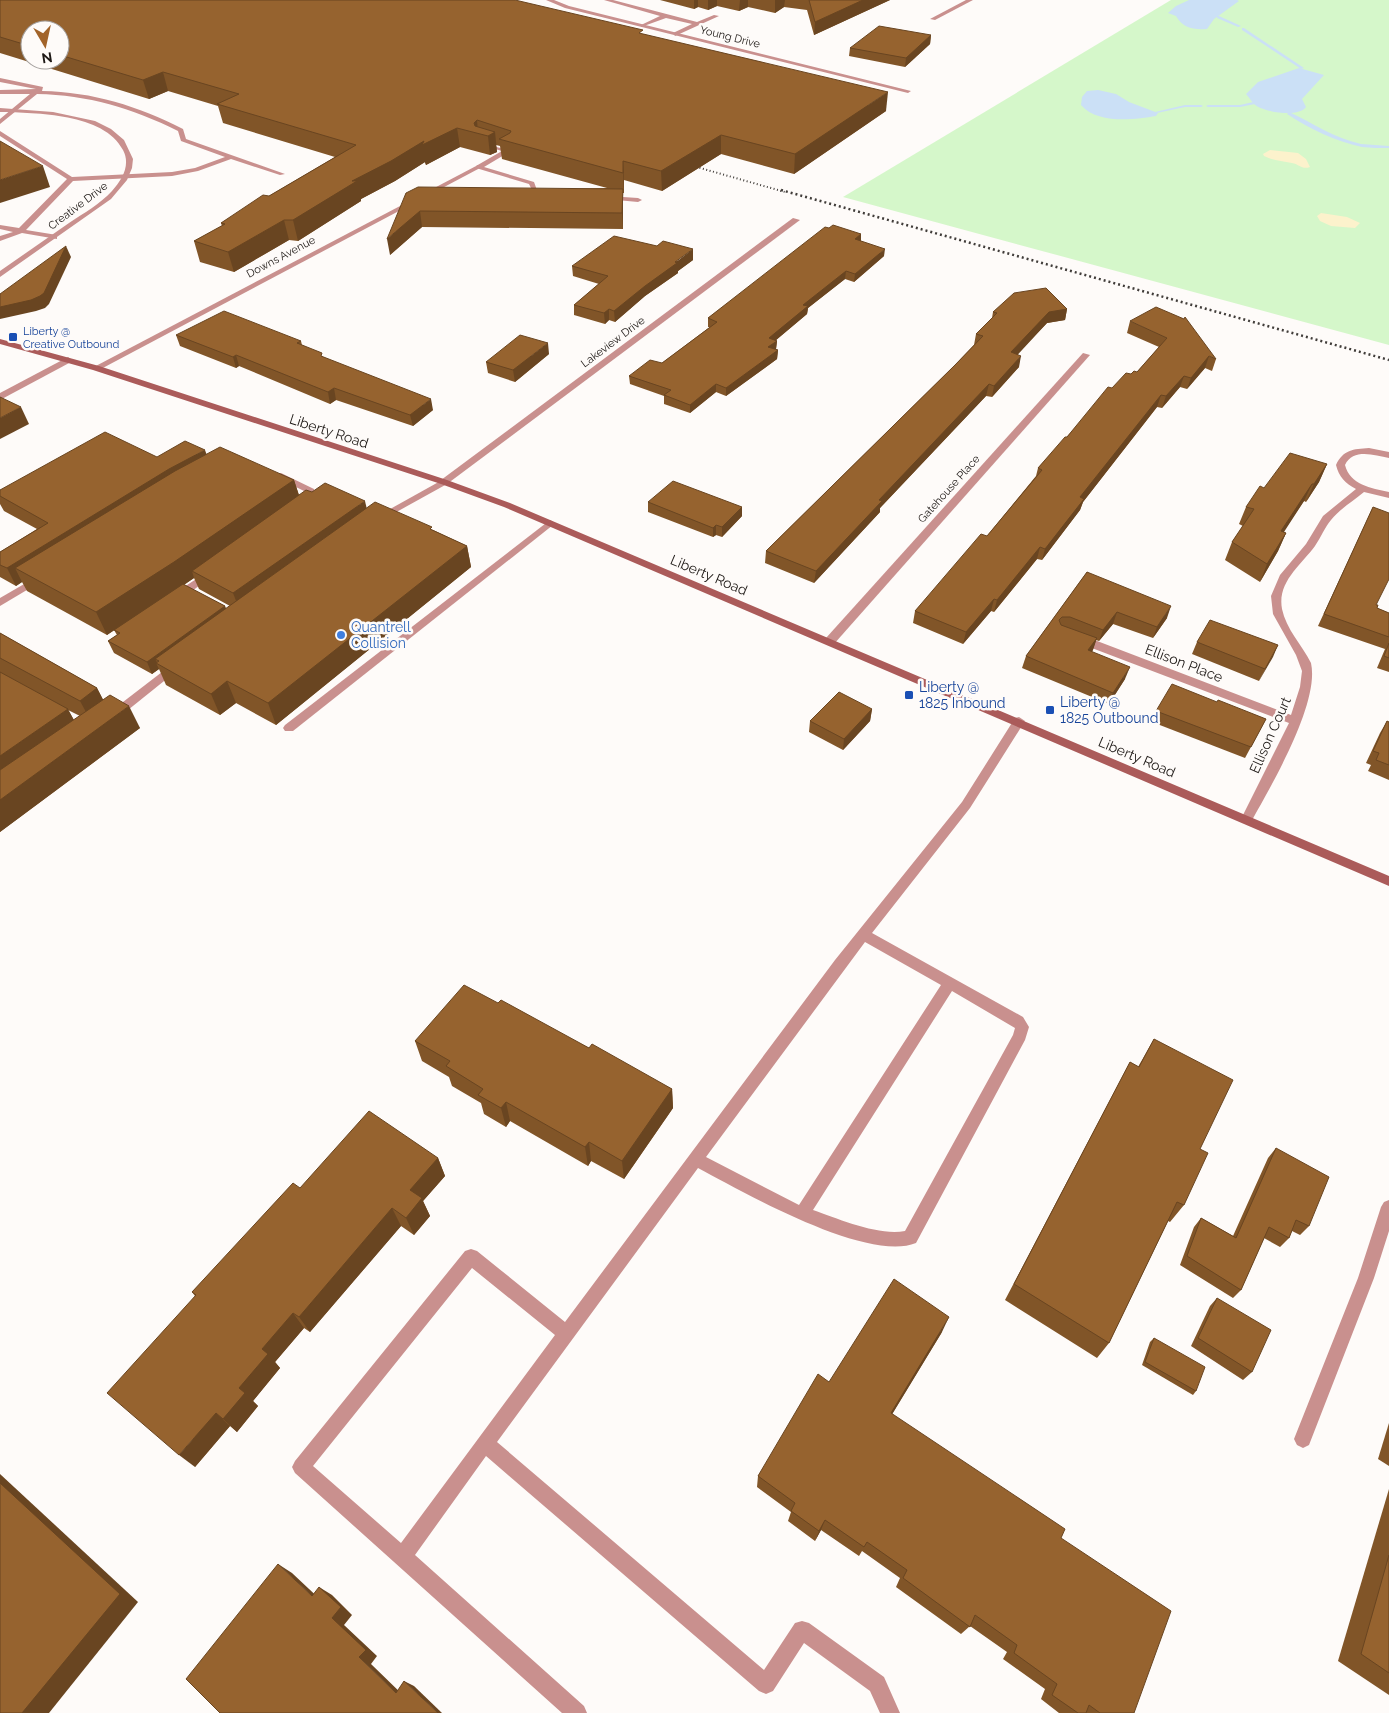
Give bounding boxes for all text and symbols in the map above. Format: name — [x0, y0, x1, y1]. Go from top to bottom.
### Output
north arrow — [20, 20, 70, 70]
street label: Young Drive — [699, 23, 762, 51]
text: N — [41, 49, 54, 67]
street label: Creative Drive — [46, 179, 111, 233]
street label: Downs Avenue — [244, 233, 318, 281]
street label: Lakeview Drive — [579, 313, 648, 370]
place label: Liberty @ Creative Outbound — [23, 325, 119, 351]
marker: Liberty @ Creative Outbound — [7, 331, 19, 343]
street label: Liberty Road — [288, 411, 370, 451]
street label: Gatehouse Place — [915, 452, 983, 525]
street label: Liberty Road — [668, 552, 750, 598]
place label: Quantrell Collision — [351, 619, 411, 651]
marker: Quantrell Collision — [335, 629, 347, 641]
street label: Ellison Place — [1143, 641, 1225, 685]
place label: Liberty @ 1825 Inbound — [919, 679, 1006, 711]
marker: Liberty @ 1825 Inbound — [903, 689, 915, 701]
place label: Liberty @ 1825 Outbound — [1060, 694, 1158, 726]
street label: Ellison Court — [1246, 694, 1294, 776]
marker: Liberty @ 1825 Outbound — [1044, 704, 1056, 716]
street label: Liberty Road — [1096, 734, 1178, 780]

